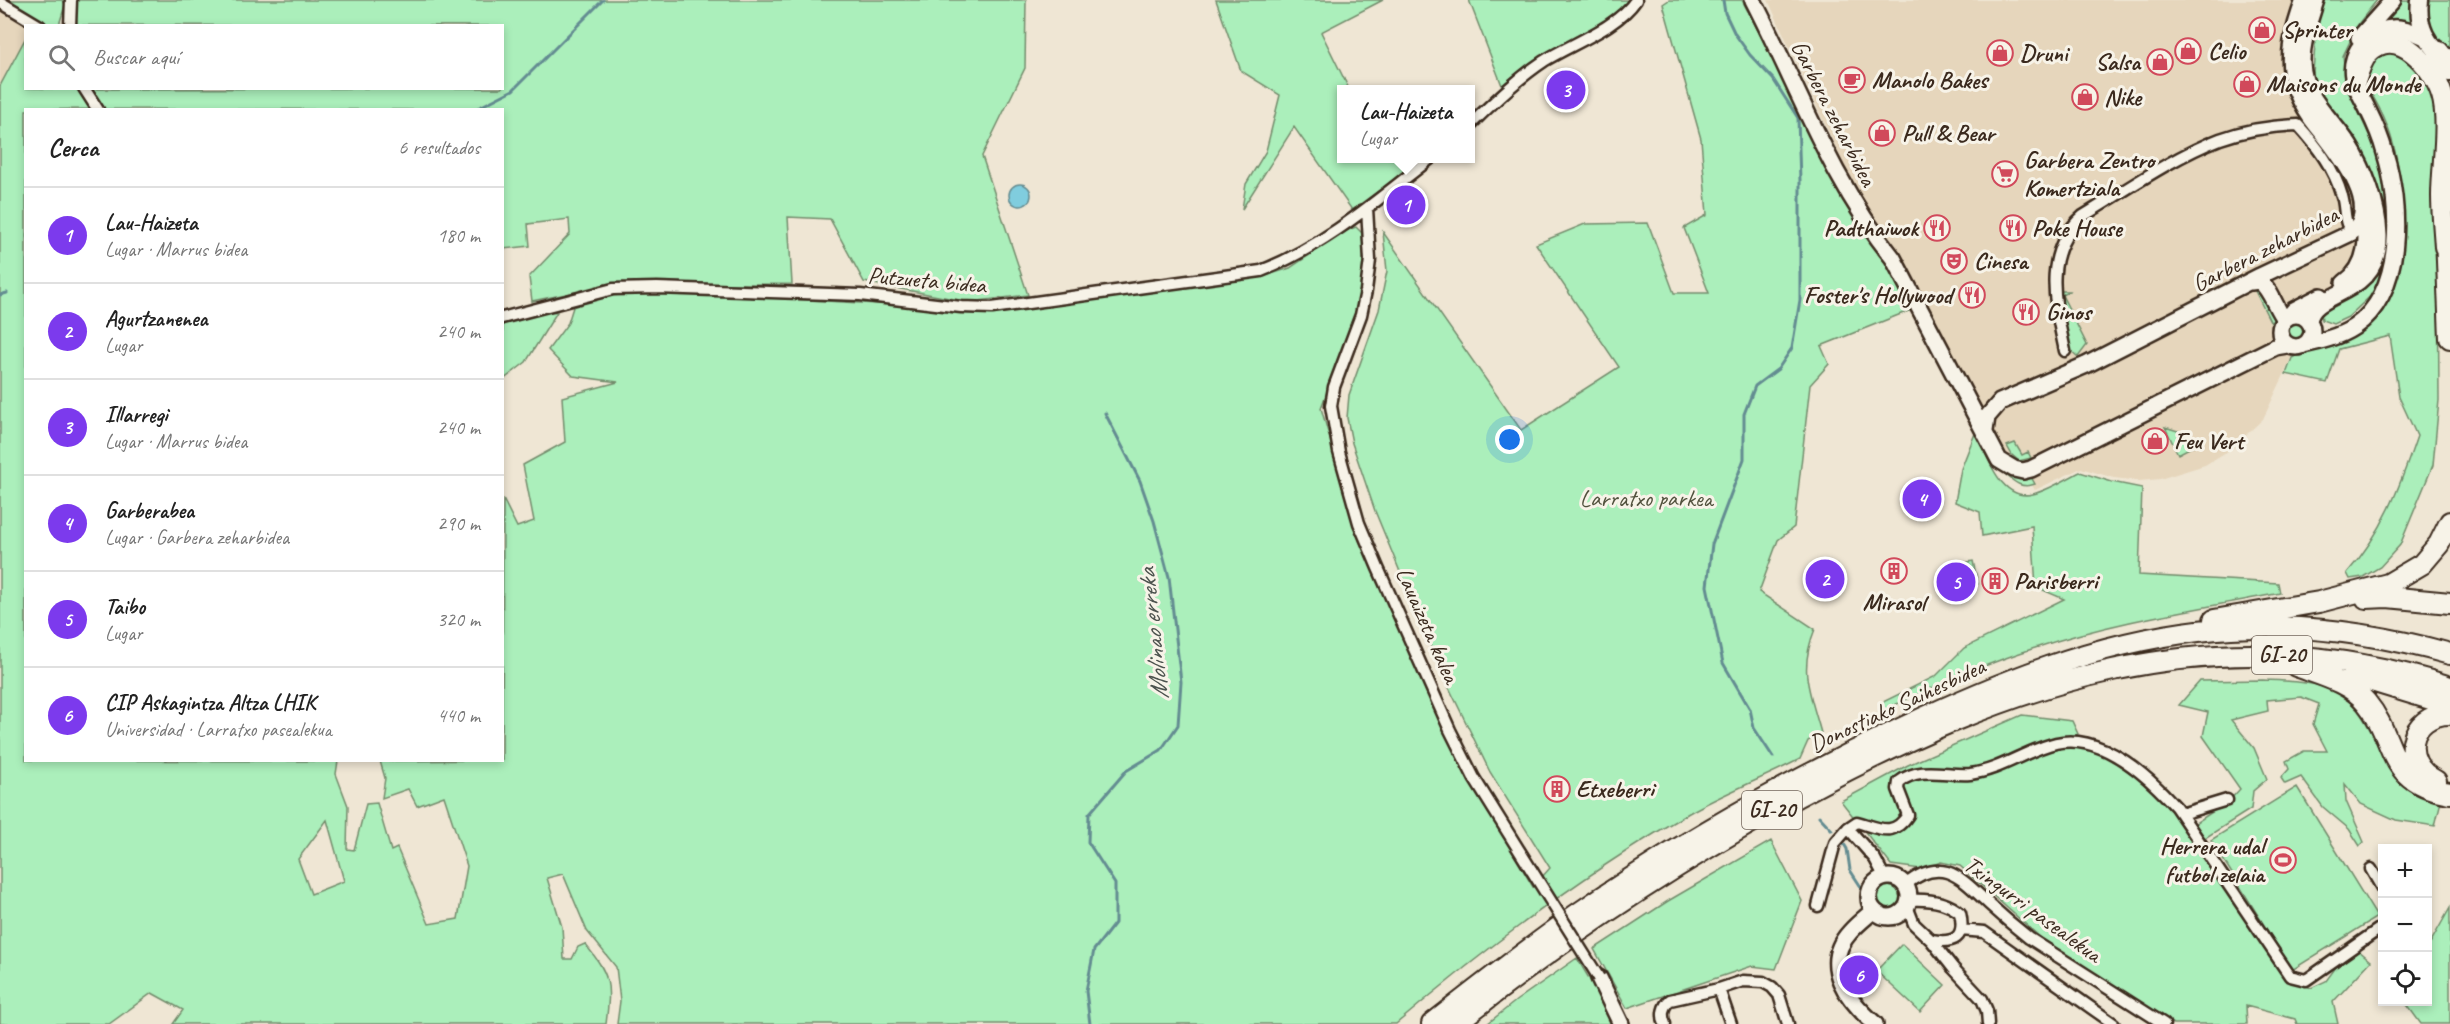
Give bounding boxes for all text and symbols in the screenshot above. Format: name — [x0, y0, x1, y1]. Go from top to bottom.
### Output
shop icon: Sprinter — [2247, 15, 2277, 45]
place label: Sprinter — [2282, 15, 2354, 45]
search box — [24, 24, 504, 90]
street label: Garbera zeharbidea — [1784, 35, 1884, 192]
shop icon: Celio — [2173, 36, 2203, 66]
place label: Celio — [2208, 36, 2248, 66]
shop icon: Druni — [1985, 38, 2015, 68]
place label: Druni — [2020, 38, 2071, 68]
icon: search — [45, 41, 78, 74]
text: Buscar aquí — [93, 43, 179, 71]
place label: Salsa — [2095, 47, 2142, 77]
shop icon: Salsa — [2145, 47, 2175, 77]
cafe icon: Manolo Bakes — [1837, 65, 1867, 95]
place label: Manolo Bakes — [1872, 65, 1990, 95]
pin: 3 — [1546, 68, 1586, 112]
shop icon: Maisons du Monde — [2232, 69, 2262, 99]
place label: Maisons du Monde — [2266, 69, 2422, 99]
shop icon: Nike — [2070, 82, 2100, 112]
place label: Nike — [2104, 82, 2143, 112]
popup — [1337, 85, 1475, 163]
text: Lau-Haizeta — [1360, 98, 1452, 126]
shop icon: Pull & Bear — [1867, 118, 1897, 148]
place label: Pull & Bear — [1902, 118, 1997, 148]
text: Lugar — [1360, 126, 1397, 151]
text: Cerca — [48, 131, 98, 164]
text: 6 resultados — [398, 135, 480, 160]
place label: Garbera Zentro Komertziala — [2024, 145, 2157, 203]
supermarket icon: Garbera Zentro Komertziala — [1990, 159, 2020, 189]
pin: 1 — [1386, 182, 1426, 228]
street label: Garbera zeharbidea — [2187, 199, 2344, 299]
text: Lau-Haizeta — [105, 209, 198, 237]
place label: Padthaiwok — [1824, 213, 1920, 243]
restaurant icon: Padthaiwok — [1922, 213, 1952, 243]
restaurant icon: Poke House — [1998, 213, 2028, 243]
place label: Poke House — [2032, 213, 2124, 243]
text: 1 — [63, 223, 72, 248]
text: 180 m — [437, 223, 480, 248]
text: Lugar · Marrus bidea — [105, 237, 247, 262]
theatre icon: Cinesa — [1939, 246, 1969, 276]
place label: Cinesa — [1974, 246, 2030, 276]
street label: Putzueta bidea — [867, 260, 989, 300]
place label: Foster's Hollywood — [1804, 280, 1956, 310]
restaurant icon: Foster's Hollywood — [1957, 280, 1987, 310]
restaurant icon: Ginos — [2011, 297, 2041, 327]
place label: Ginos — [2046, 297, 2094, 327]
text: Agurtzanenea — [105, 305, 207, 333]
text: 2 — [63, 319, 72, 344]
text: 240 m — [437, 319, 480, 344]
text: Lugar — [105, 333, 142, 358]
text: Illarregi — [105, 401, 168, 429]
text: 3 — [63, 415, 72, 440]
text: 240 m — [437, 415, 480, 440]
your location — [1495, 425, 1524, 454]
shop icon: Feu Vert — [2140, 426, 2170, 456]
place label: Feu Vert — [2174, 426, 2246, 456]
text: Lugar · Marrus bidea — [105, 429, 247, 454]
pin: 4 — [1902, 476, 1942, 522]
park label: Larratxo parkea — [1580, 483, 1714, 513]
text: Garberabea — [105, 497, 194, 525]
text: 4 — [63, 511, 72, 536]
text: 290 m — [437, 511, 480, 536]
text: Lugar · Garbera zeharbidea — [105, 525, 289, 550]
pin: 2 — [1806, 556, 1844, 602]
building icon: Mirasol — [1879, 556, 1909, 586]
pin: 5 — [1936, 560, 1976, 604]
street label: Lauaizeta kalea — [1389, 562, 1468, 690]
water label: Molinao erreka — [1129, 564, 1176, 701]
building icon: Parisberri — [1980, 566, 2010, 596]
place label: Parisberri — [2014, 566, 2101, 596]
place label: Mirasol — [1863, 587, 1930, 617]
text: Taibo — [105, 593, 145, 621]
text: 5 — [63, 607, 72, 632]
text: 320 m — [437, 607, 480, 632]
text: Lugar — [105, 621, 142, 646]
road number: GI-20 — [2252, 636, 2312, 674]
street label: Donostiako Saihesbidea — [1804, 651, 1991, 759]
text: CIP Askagintza Altza LHIK — [105, 689, 315, 717]
text: 6 — [63, 703, 72, 728]
text: 440 m — [437, 703, 480, 728]
text: Universidad · Larratxo pasealekua — [105, 717, 332, 742]
building icon: Etxeberri — [1542, 774, 1572, 804]
place label: Etxeberri — [1576, 774, 1657, 804]
road number: GI-20 — [1742, 791, 1802, 829]
place label: Herrera udal futbol zelaia — [2160, 831, 2269, 889]
map controls — [2378, 844, 2432, 1006]
button: + — [2378, 844, 2432, 898]
sports icon: Herrera udal futbol zelaia — [2268, 845, 2298, 875]
street label: Txingurri pasealekua — [1958, 849, 2109, 970]
button: − — [2378, 898, 2432, 952]
pin: 6 — [1840, 952, 1878, 998]
button: locate — [2378, 952, 2432, 1006]

